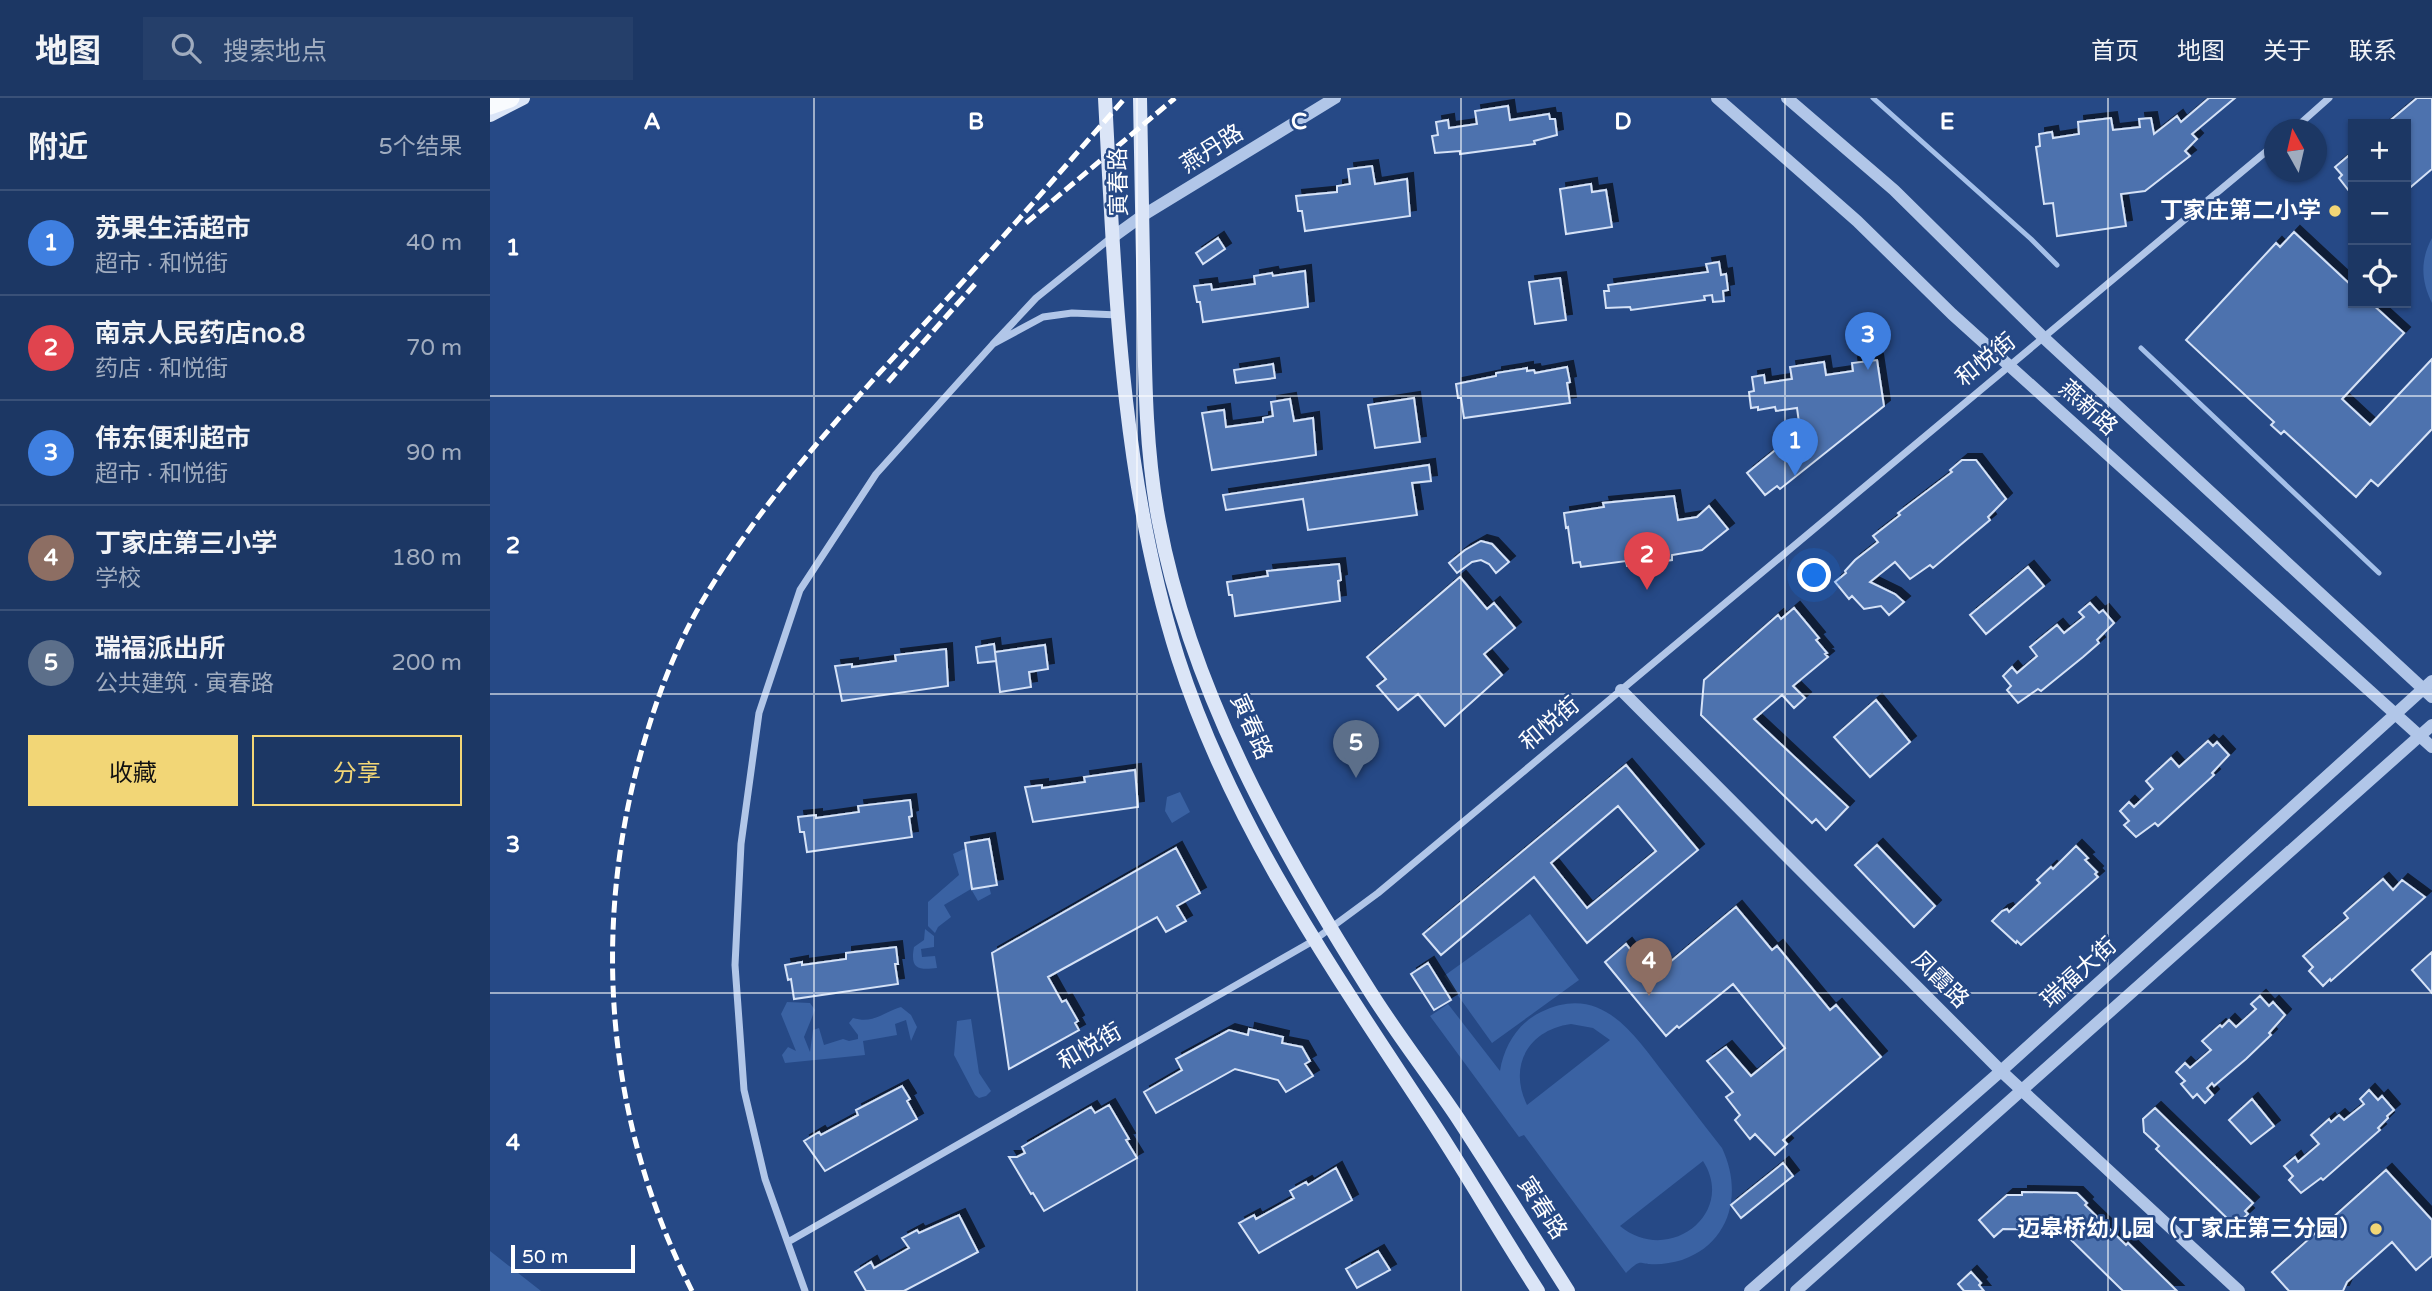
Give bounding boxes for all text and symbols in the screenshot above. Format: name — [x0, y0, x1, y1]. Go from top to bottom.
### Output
search box — [143, 17, 633, 80]
icon: search — [167, 29, 205, 67]
text: 地图 — [35, 32, 101, 71]
text: 搜索地点 — [223, 36, 327, 67]
text: 首页 — [2091, 37, 2139, 66]
text: 地图 — [2177, 37, 2225, 66]
text: 关于 — [2263, 37, 2311, 66]
text: 联系 — [2349, 37, 2397, 66]
text: A — [643, 108, 661, 136]
text: B — [968, 108, 984, 136]
text: C — [1291, 108, 1307, 136]
text: D — [1614, 108, 1632, 136]
text: E — [1940, 108, 1954, 136]
street label: 燕丹路 — [1175, 119, 1249, 179]
north arrow — [2264, 119, 2327, 182]
map controls — [2348, 119, 2411, 308]
button: + — [2348, 119, 2411, 182]
text: 附近 — [28, 129, 88, 166]
text: 5个结果 — [379, 133, 462, 161]
street label: 寅春路 — [1104, 147, 1134, 217]
button: − — [2348, 182, 2411, 245]
place label: 丁家庄第二小学 — [2160, 197, 2321, 225]
marker: 丁家庄第二小学 — [2327, 203, 2343, 219]
text: 苏果生活超市 — [95, 213, 251, 244]
text: 1 — [44, 229, 58, 257]
text: 40 m — [406, 229, 462, 257]
text: 1 — [506, 234, 520, 262]
button: locate — [2348, 245, 2411, 308]
text: 超市 · 和悦街 — [95, 250, 228, 278]
pin: 3 — [1845, 312, 1891, 370]
text: 南京人民药店no.8 — [95, 318, 305, 349]
street label: 和悦街 — [1950, 327, 2022, 393]
text: 2 — [44, 334, 58, 362]
text: 70 m — [406, 334, 462, 362]
text: 药店 · 和悦街 — [95, 355, 228, 383]
street label: 燕新路 — [2053, 375, 2123, 441]
pin: 1 — [1772, 418, 1818, 476]
text: 伟东便利超市 — [95, 423, 251, 454]
text: 3 — [44, 439, 58, 467]
text: 90 m — [406, 439, 462, 467]
text: 超市 · 和悦街 — [95, 460, 228, 488]
text: 丁家庄第三小学 — [95, 528, 277, 559]
text: 2 — [506, 532, 520, 560]
pin: 2 — [1624, 532, 1670, 590]
text: 4 — [44, 544, 58, 572]
text: 180 m — [392, 544, 462, 572]
your location — [1797, 558, 1831, 592]
text: 学校 — [95, 565, 141, 593]
text: 瑞福派出所 — [95, 633, 225, 664]
text: 5 — [44, 649, 58, 677]
text: 200 m — [392, 649, 462, 677]
text: 公共建筑 · 寅春路 — [95, 670, 274, 698]
street label: 寅春路 — [1224, 690, 1278, 764]
street label: 和悦街 — [1515, 691, 1585, 757]
pin: 5 — [1333, 720, 1379, 778]
button: 收藏 — [28, 735, 238, 806]
button: 分享 — [252, 735, 462, 806]
text: 3 — [506, 831, 520, 859]
street label: 瑞福大街 — [2035, 932, 2123, 1014]
pin: 4 — [1626, 938, 1672, 996]
street label: 凤霞路 — [1906, 946, 1974, 1014]
street label: 和悦街 — [1053, 1018, 1127, 1076]
text: 4 — [506, 1129, 521, 1157]
street label: 寅春路 — [1511, 1171, 1573, 1245]
place label: 迈皋桥幼儿园（丁家庄第三分园） — [2017, 1215, 2362, 1243]
marker: 迈皋桥幼儿园（丁家庄第三分园） — [2368, 1221, 2384, 1237]
scale bar — [511, 1242, 635, 1274]
text: 50 m — [522, 1246, 568, 1268]

